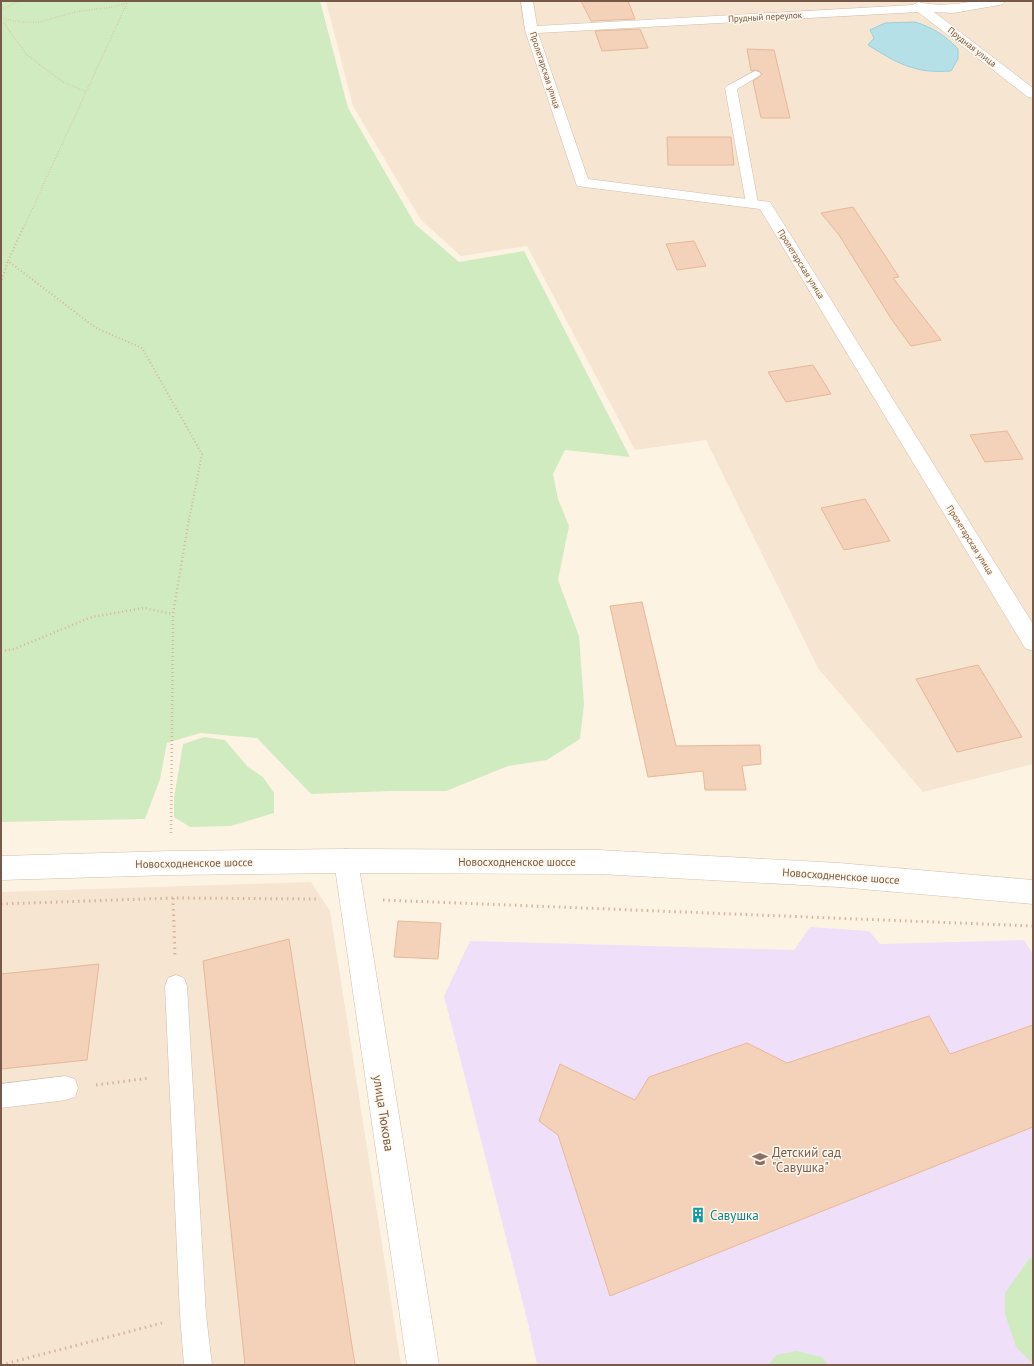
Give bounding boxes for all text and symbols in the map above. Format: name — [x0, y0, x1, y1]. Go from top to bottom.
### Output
street label: Прудный переулок — [728, 9, 803, 24]
street label: Прудная улица — [946, 24, 999, 69]
street label: Пролетарская улица — [528, 30, 563, 110]
street label: Пролетарская улица — [776, 227, 827, 301]
street label: Пролетарская улица — [945, 503, 996, 577]
street label: Новосходненское шоссе — [135, 855, 253, 871]
street label: Новосходненское шоссе — [458, 855, 576, 869]
street label: Новосходненское шоссе — [782, 865, 901, 887]
street label: улица Тюкова — [369, 1074, 398, 1153]
place label: Детский сад "Савушка" — [772, 1144, 841, 1176]
school or university icon: Детский сад "Савушка" — [751, 1150, 769, 1168]
building icon: Савушка — [689, 1206, 707, 1224]
place label: Савушка — [710, 1207, 759, 1224]

